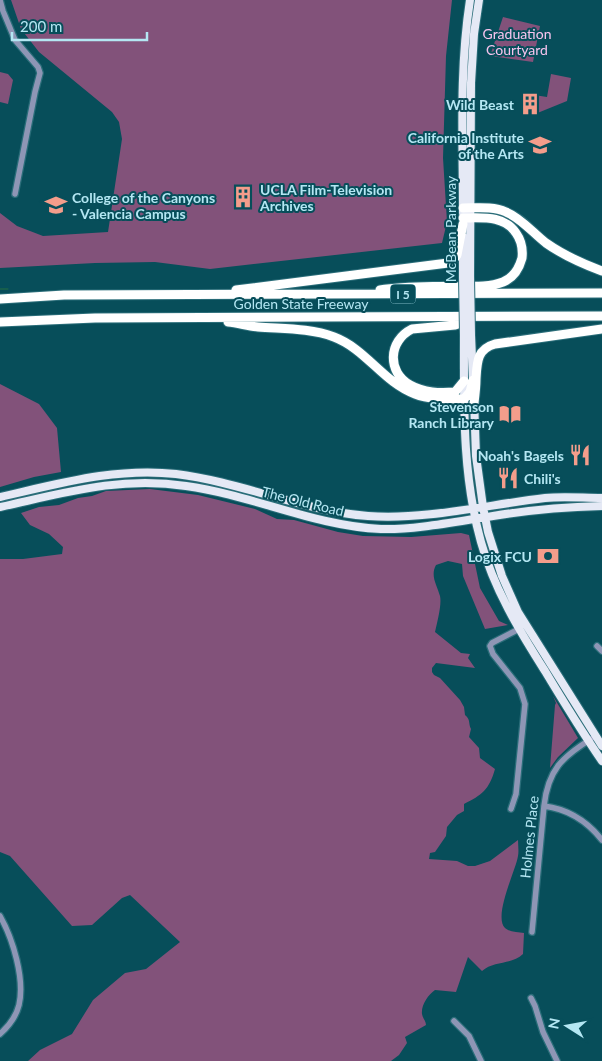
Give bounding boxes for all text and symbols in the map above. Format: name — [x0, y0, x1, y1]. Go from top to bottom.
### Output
scale bar — [12, 10, 148, 42]
text: 200 m — [20, 17, 62, 35]
park label: Graduation Courtyard — [483, 25, 551, 58]
building icon: Wild Beast — [517, 91, 543, 117]
place label: Wild Beast — [446, 96, 515, 113]
place label: California Institute of the Arts — [408, 129, 525, 162]
school or university icon: California Institute of the Arts — [527, 132, 553, 158]
street label: McBean Parkway — [442, 175, 459, 282]
place label: UCLA Film-Television Archives — [259, 181, 392, 214]
building icon: UCLA Film-Television Archives — [230, 184, 256, 210]
place label: College of the Canyons - Valencia Campus — [72, 189, 215, 222]
school or university icon: College of the Canyons - Valencia Campus — [43, 192, 69, 218]
road number: I 5 — [390, 284, 416, 304]
street label: Golden State Freeway — [234, 295, 369, 312]
place label: Stevenson Ranch Library — [408, 398, 495, 431]
library icon: Stevenson Ranch Library — [497, 401, 523, 427]
restaurant icon: Noah's Bagels — [567, 442, 593, 468]
place label: Noah's Bagels — [478, 447, 564, 464]
restaurant icon: Chili's — [495, 465, 521, 491]
place label: Chili's — [524, 470, 561, 487]
street label: The Old Road — [260, 483, 346, 519]
bank icon: Logix FCU — [535, 543, 561, 569]
place label: Logix FCU — [468, 548, 532, 565]
street label: Holmes Place — [516, 795, 542, 879]
north arrow — [542, 1001, 592, 1051]
text: N — [544, 1017, 563, 1030]

